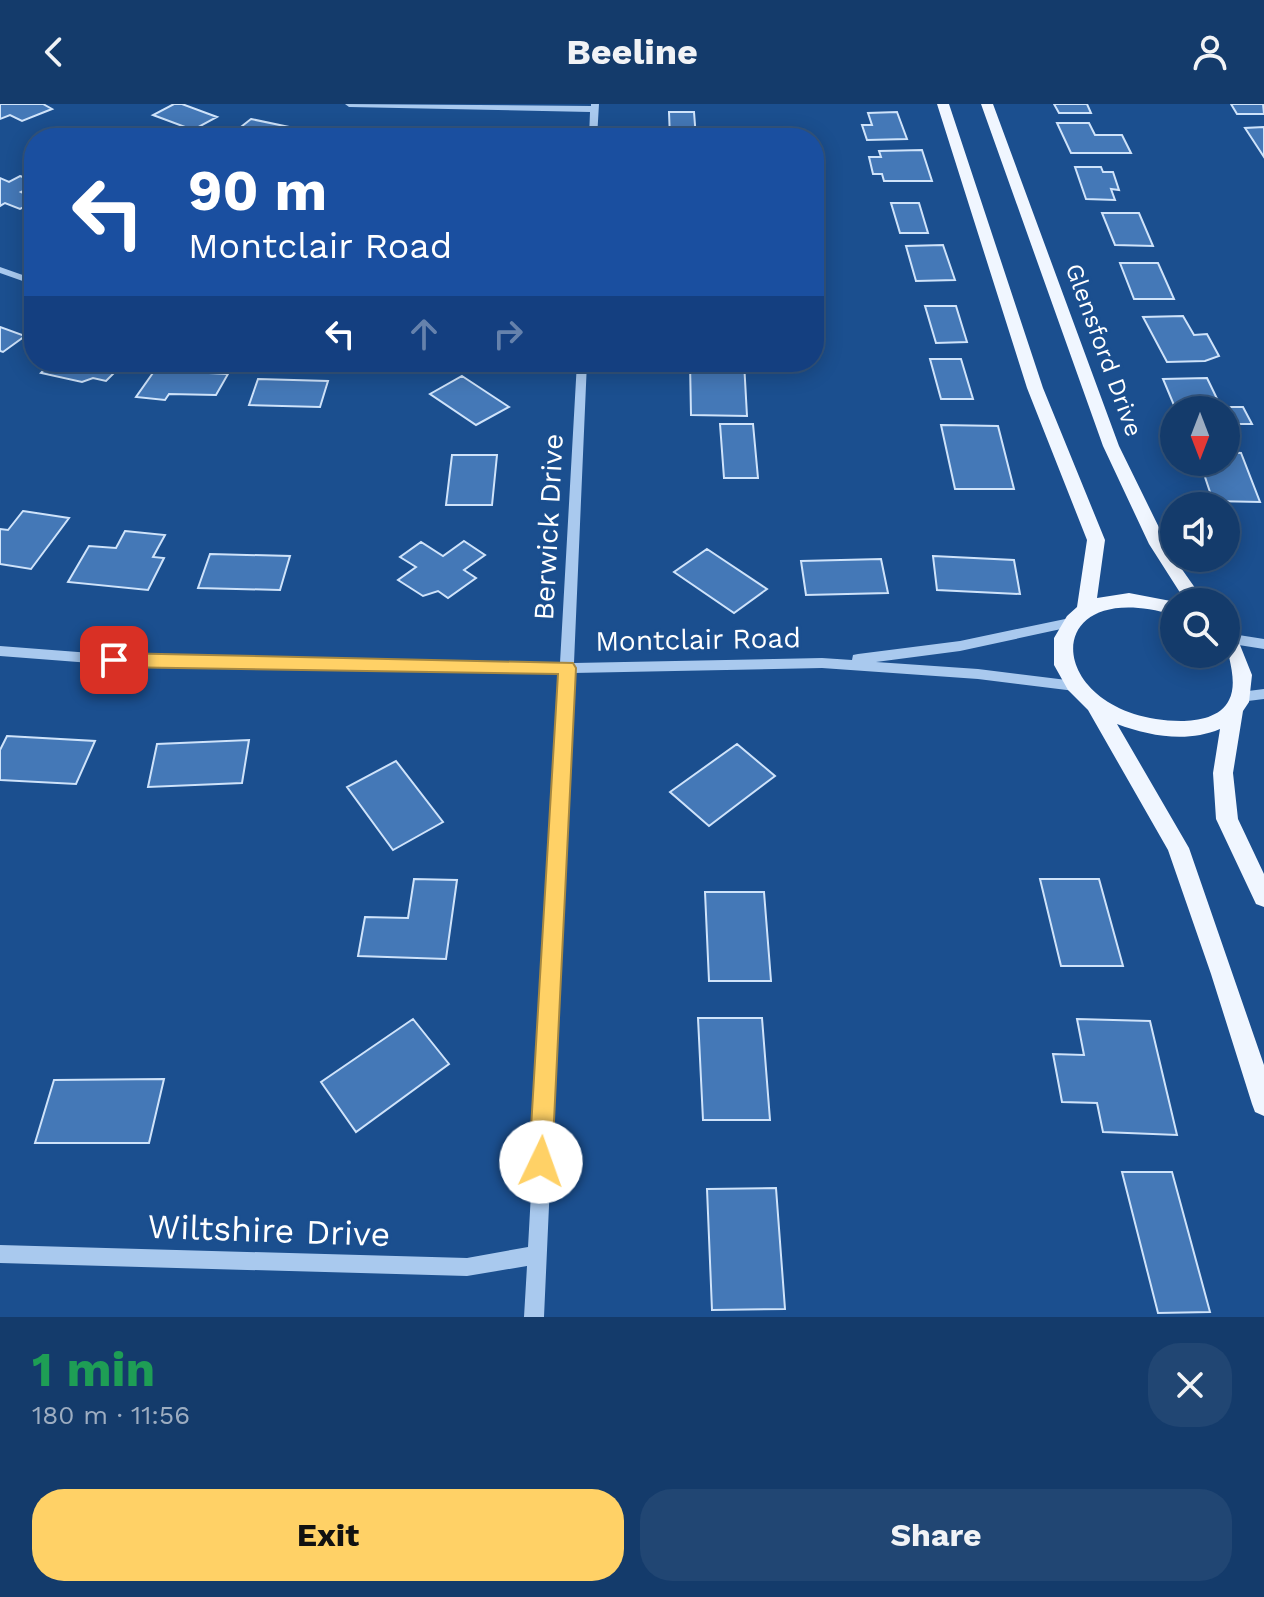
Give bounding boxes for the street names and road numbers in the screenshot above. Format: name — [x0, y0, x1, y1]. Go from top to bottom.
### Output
street label: Glensford Drive — [1060, 260, 1148, 440]
street label: Berwick Drive — [527, 433, 570, 621]
street label: Montclair Road — [595, 621, 801, 658]
street label: Wiltshire Drive — [147, 1206, 391, 1254]

